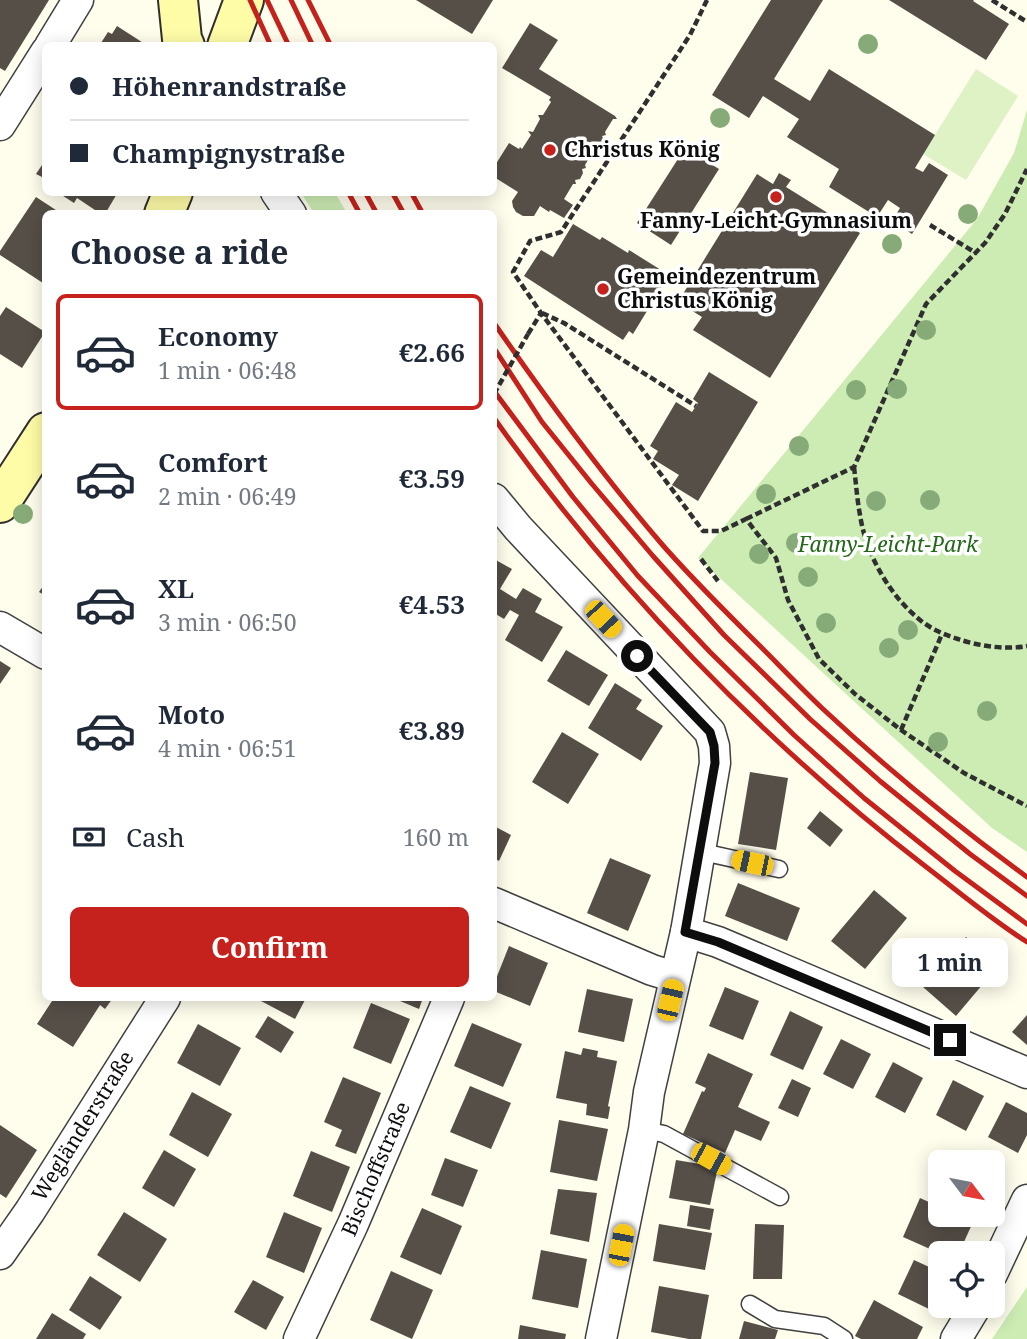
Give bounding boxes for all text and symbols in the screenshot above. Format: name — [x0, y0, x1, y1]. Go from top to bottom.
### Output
text: Höhenrandstraße — [112, 68, 347, 104]
text: Champignystraße — [112, 135, 345, 171]
place label: Christus König — [564, 135, 720, 163]
marker: Christus König — [542, 142, 558, 158]
marker: Fanny-Leicht-Gymnasium — [768, 189, 784, 205]
place label: Fanny-Leicht-Gymnasium — [640, 206, 912, 234]
text: Choose a ride — [70, 230, 289, 273]
place label: Gemeindezentrum Christus König — [617, 262, 817, 314]
marker: Gemeindezentrum Christus König — [595, 281, 611, 297]
text: Economy — [158, 318, 278, 354]
icon: car — [74, 321, 137, 384]
text: €2.66 — [399, 334, 465, 370]
text: 1 min · 06:48 — [158, 354, 296, 386]
text: Comfort — [158, 444, 268, 480]
icon: car — [74, 447, 137, 510]
text: €3.59 — [399, 460, 465, 496]
text: 2 min · 06:49 — [158, 480, 296, 512]
park label: Fanny-Leicht-Park — [797, 530, 979, 558]
text: XL — [158, 570, 194, 606]
icon: car — [74, 573, 137, 636]
text: €4.53 — [399, 586, 465, 622]
car — [581, 596, 626, 642]
text: 3 min · 06:50 — [158, 606, 296, 638]
route start — [621, 640, 653, 672]
text: Moto — [158, 696, 225, 732]
icon: car — [74, 699, 137, 762]
text: €3.89 — [399, 712, 465, 748]
text: 4 min · 06:51 — [158, 732, 296, 764]
icon: cash — [70, 818, 108, 856]
text: Cash — [126, 819, 185, 855]
text: 160 m — [403, 821, 469, 853]
car — [730, 848, 775, 878]
button: Confirm — [70, 907, 469, 987]
callout: 1 min — [892, 939, 1008, 988]
text: 1 min — [917, 946, 983, 978]
car — [656, 977, 685, 1023]
route end — [934, 1024, 966, 1056]
street label: Wegländerstraße — [25, 1045, 140, 1206]
street label: Bischoffstraße — [334, 1097, 416, 1240]
car — [688, 1140, 735, 1178]
north arrow — [928, 1150, 1004, 1227]
map controls — [928, 1150, 1005, 1318]
car — [607, 1222, 636, 1268]
button: locate — [928, 1241, 1005, 1318]

